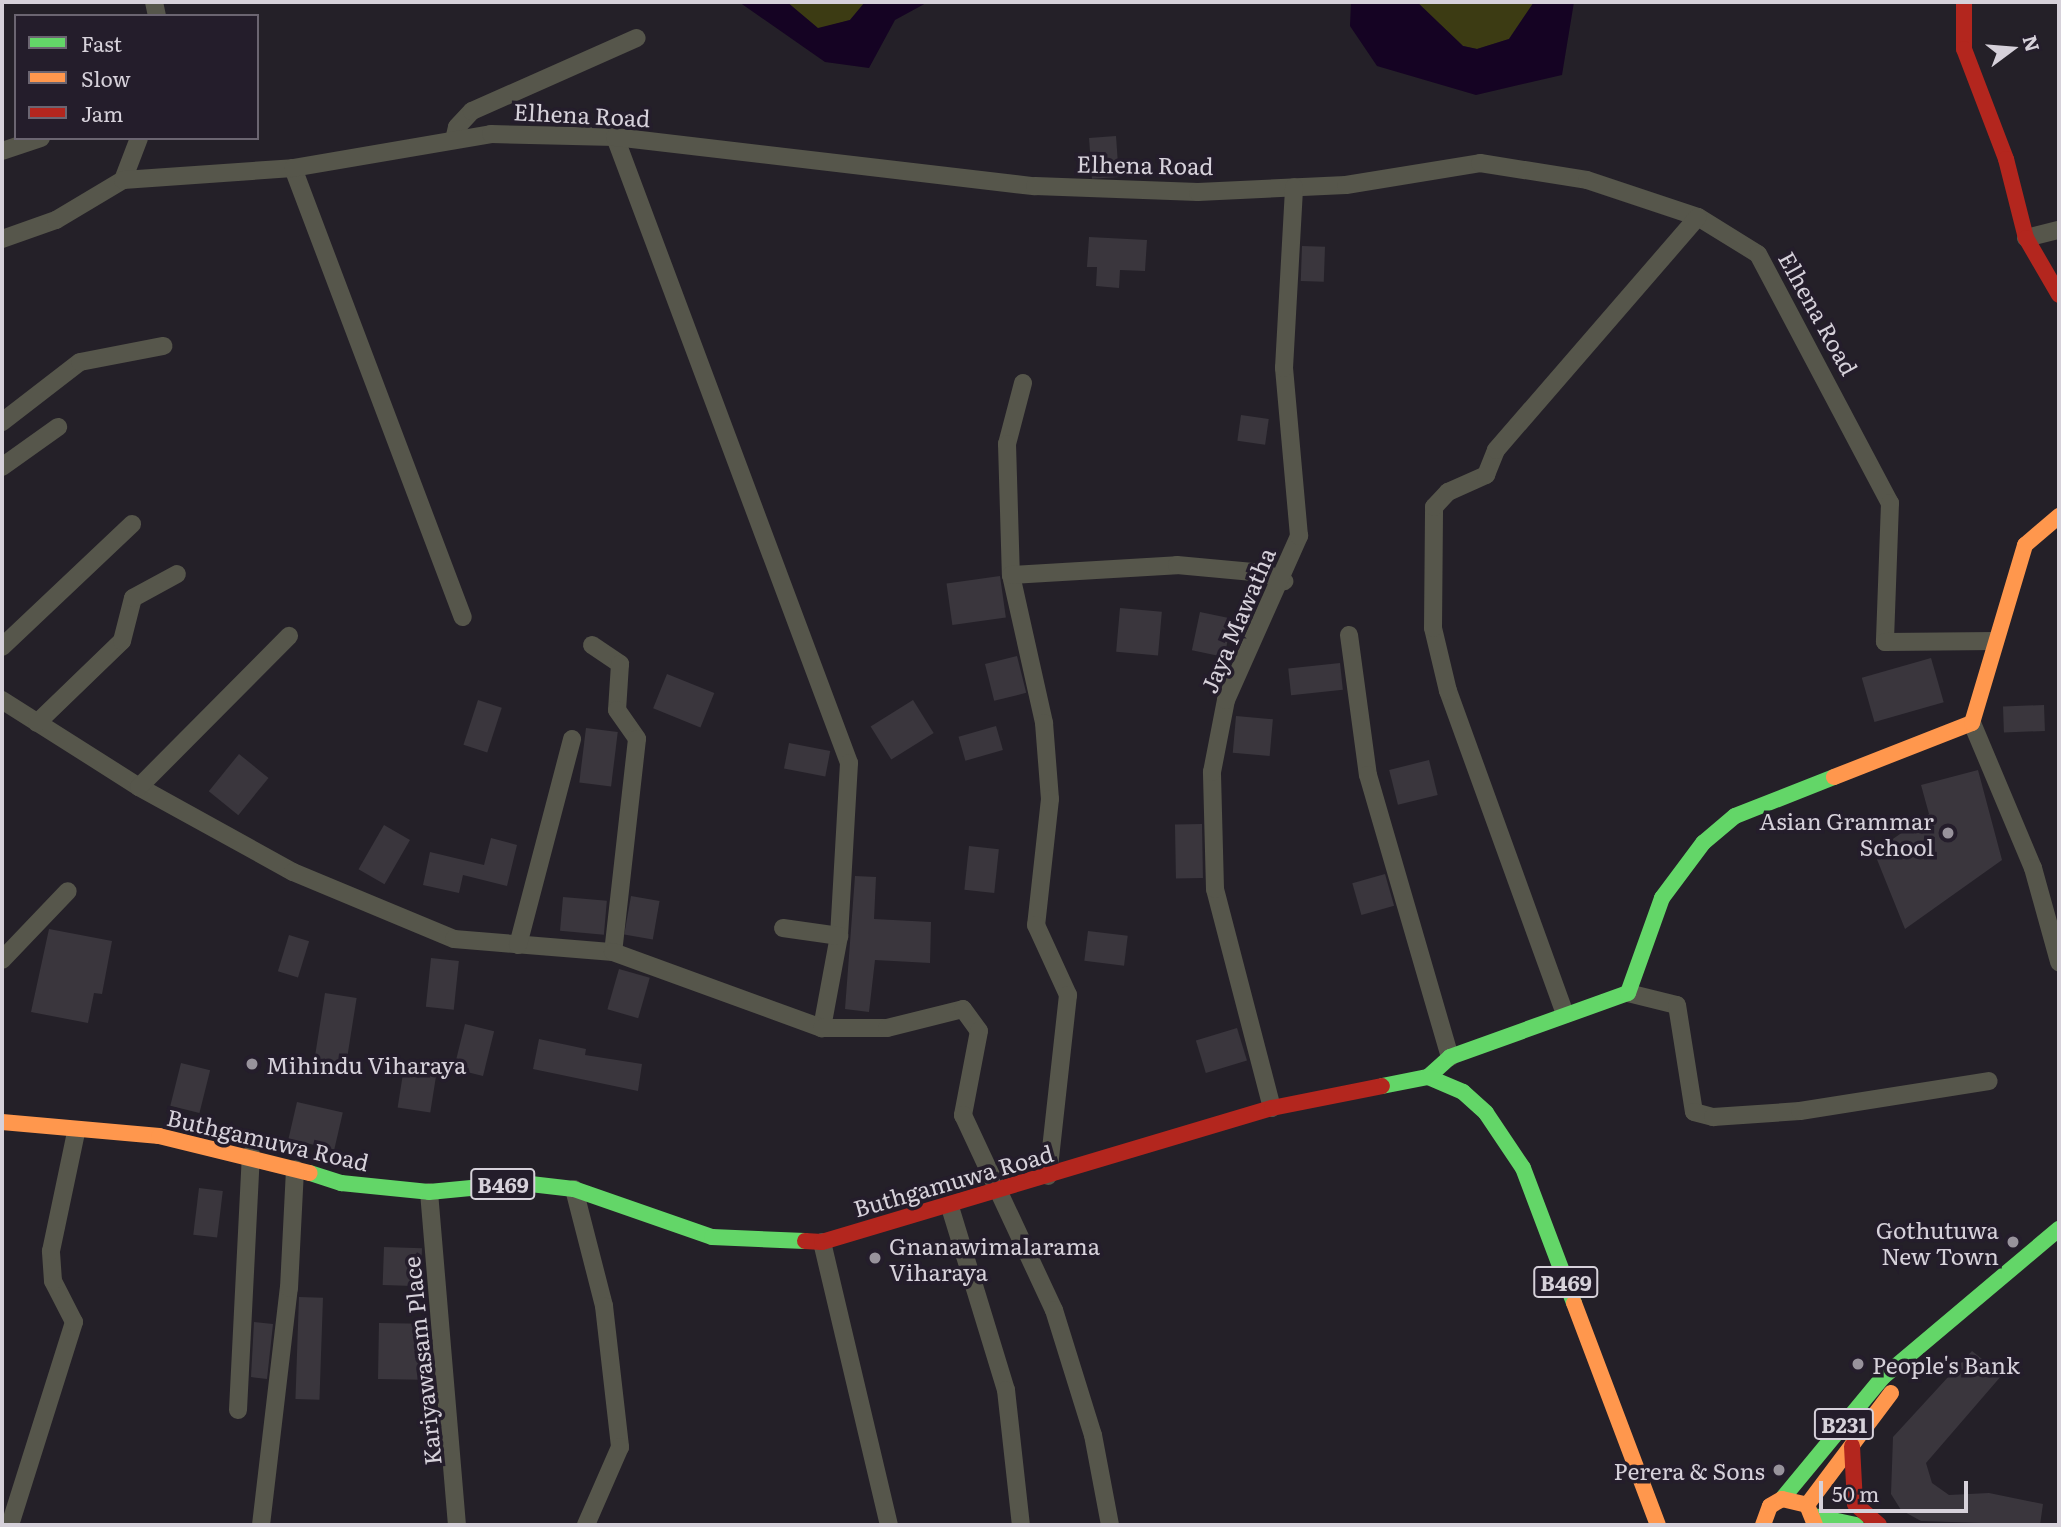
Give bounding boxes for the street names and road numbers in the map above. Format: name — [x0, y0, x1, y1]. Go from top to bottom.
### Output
street label: Elhena Road — [513, 97, 651, 131]
street label: Elhena Road — [1076, 149, 1214, 179]
street label: Elhena Road — [1774, 246, 1864, 380]
street label: Jaya Mawatha — [1194, 543, 1280, 697]
street label: Buthgamuwa Road — [164, 1102, 372, 1176]
street label: Buthgamuwa Road — [850, 1138, 1056, 1222]
road number: B469 — [470, 1166, 536, 1202]
street label: Kariyawasam Place — [396, 1255, 446, 1467]
road number: B469 — [1533, 1264, 1599, 1300]
road number: B231 — [1812, 1406, 1876, 1442]

